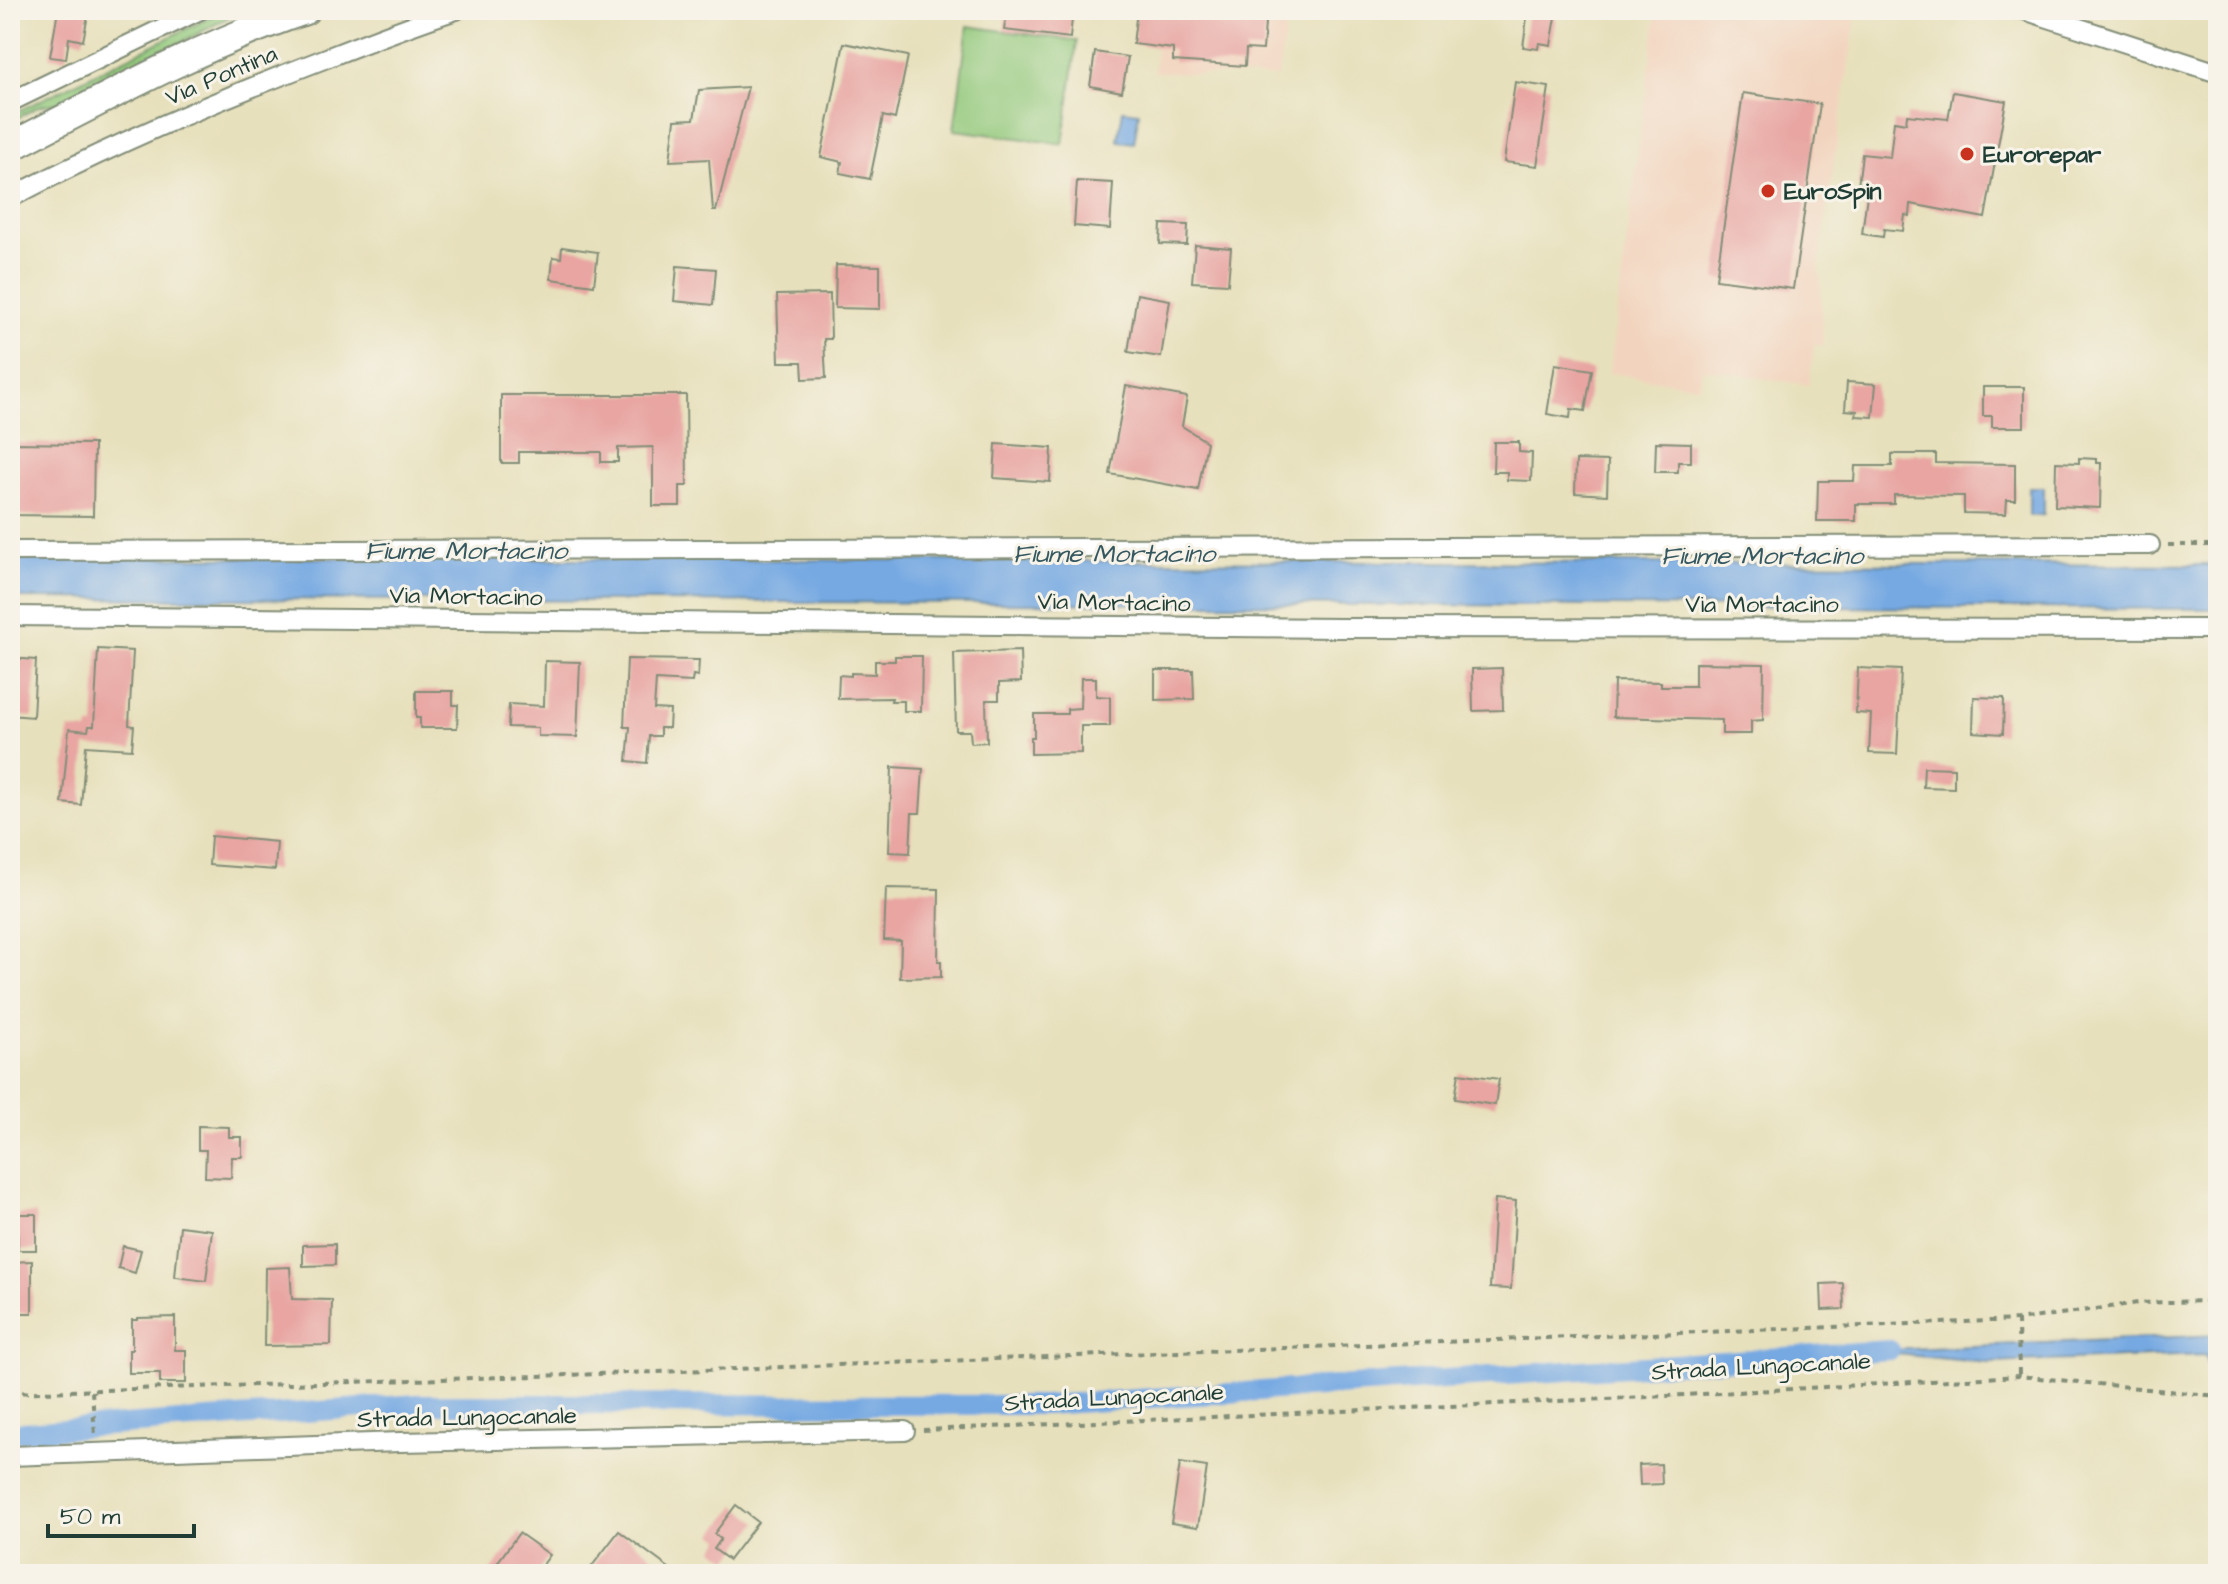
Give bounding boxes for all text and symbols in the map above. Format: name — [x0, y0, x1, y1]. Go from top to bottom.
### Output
street label: Via Pontina — [160, 37, 283, 115]
place label: Eurorepar — [1983, 138, 2102, 172]
marker: Eurorepar — [1958, 145, 1976, 163]
place label: EuroSpin — [1784, 175, 1882, 209]
marker: EuroSpin — [1759, 182, 1777, 200]
water label: Fiume Mortacino — [365, 533, 569, 569]
water label: Fiume Mortacino — [1013, 536, 1217, 572]
water label: Fiume Mortacino — [1661, 538, 1865, 574]
street label: Via Mortacino — [389, 579, 543, 615]
street label: Via Mortacino — [1037, 585, 1191, 621]
street label: Via Mortacino — [1685, 588, 1839, 622]
street label: Strada Lungocanale — [1650, 1344, 1872, 1391]
street label: Strada Lungocanale — [1003, 1375, 1225, 1422]
street label: Strada Lungocanale — [357, 1399, 577, 1438]
scale bar — [48, 1488, 194, 1538]
text: 50 m — [60, 1500, 121, 1534]

